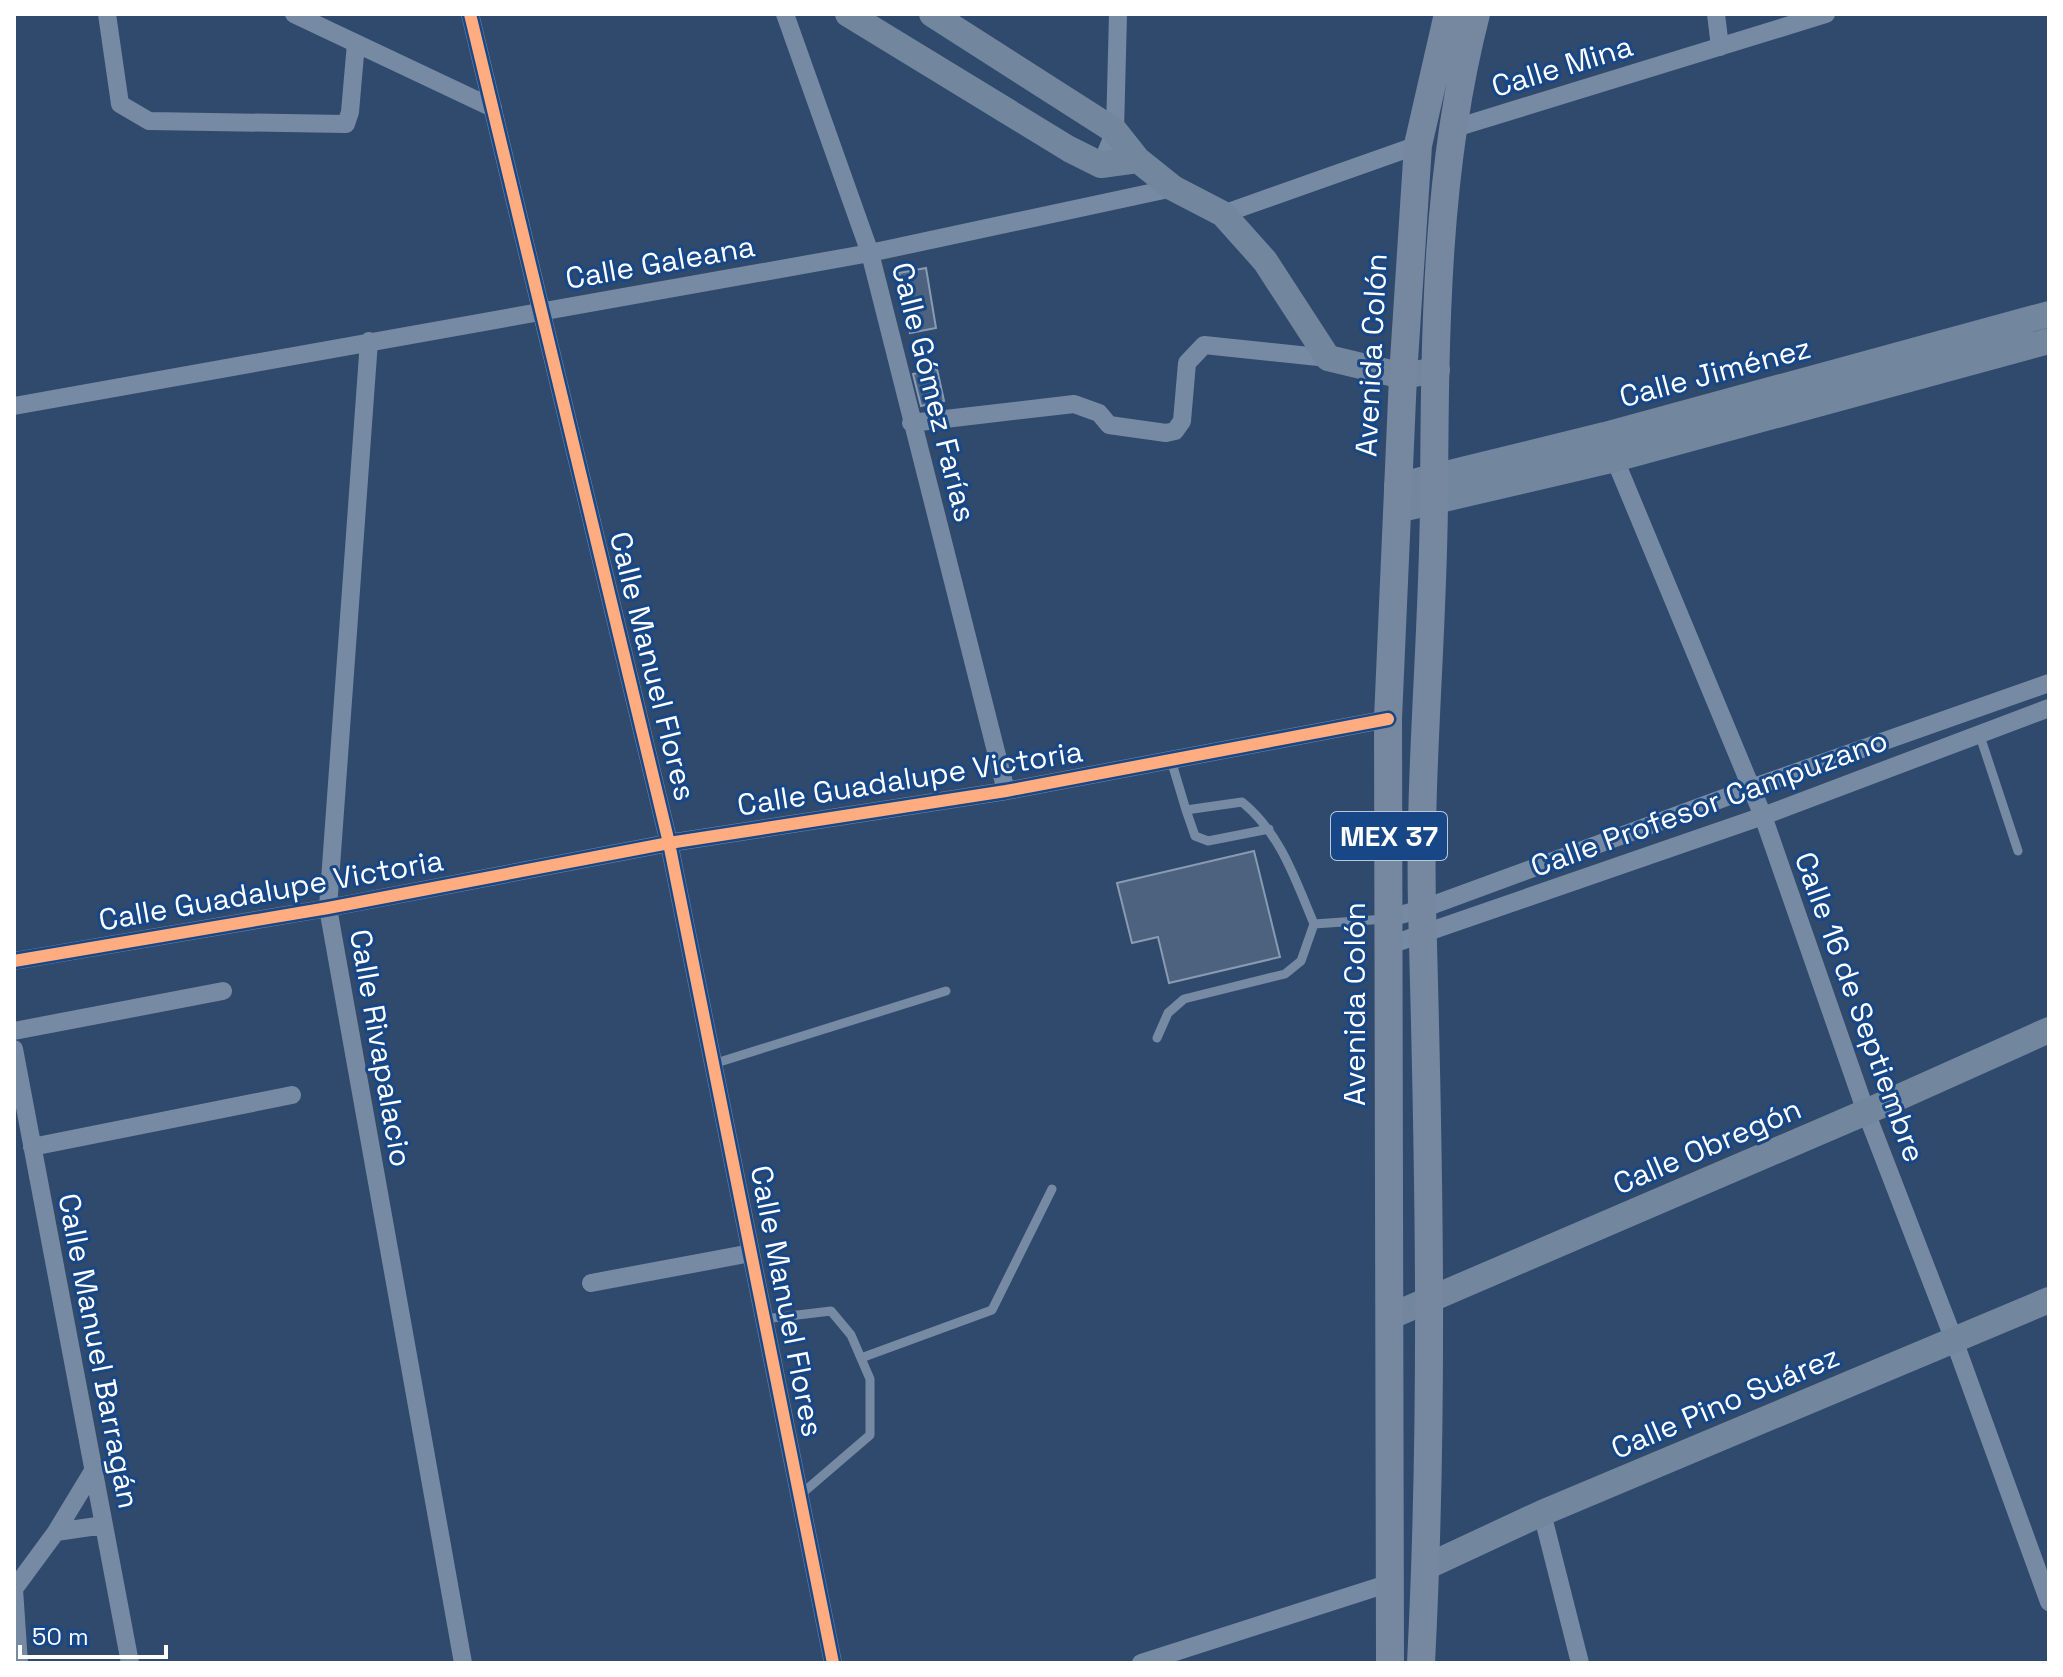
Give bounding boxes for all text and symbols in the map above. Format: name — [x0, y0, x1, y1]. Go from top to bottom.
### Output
street label: Calle Mina — [1487, 26, 1637, 106]
street label: Calle Galeana — [562, 226, 758, 298]
street label: Avenida Colón — [1346, 252, 1396, 458]
street label: Calle Gómez Farías — [883, 258, 985, 526]
street label: Calle Jiménez — [1615, 328, 1815, 416]
street label: Calle Manuel Flores — [601, 528, 705, 804]
street label: Calle Profesor Campuzano — [1525, 720, 1893, 886]
street label: Calle Guadalupe Victoria — [734, 731, 1086, 825]
road number: MEX 37 — [1331, 812, 1447, 860]
street label: Calle Guadalupe Victoria — [96, 840, 446, 940]
street label: Calle 16 de Septiembre — [1786, 846, 1934, 1168]
street label: Avenida Colón — [1335, 902, 1374, 1106]
street label: Calle Rivapalacio — [341, 926, 421, 1170]
street label: Calle Obregón — [1607, 1089, 1807, 1203]
street label: Calle Manuel Flores — [742, 1162, 832, 1440]
street label: Calle Manuel Barragán — [49, 1190, 149, 1512]
street label: Calle Pino Suárez — [1605, 1336, 1845, 1468]
scale bar — [20, 1609, 166, 1659]
text: 50 m — [32, 1621, 89, 1652]

